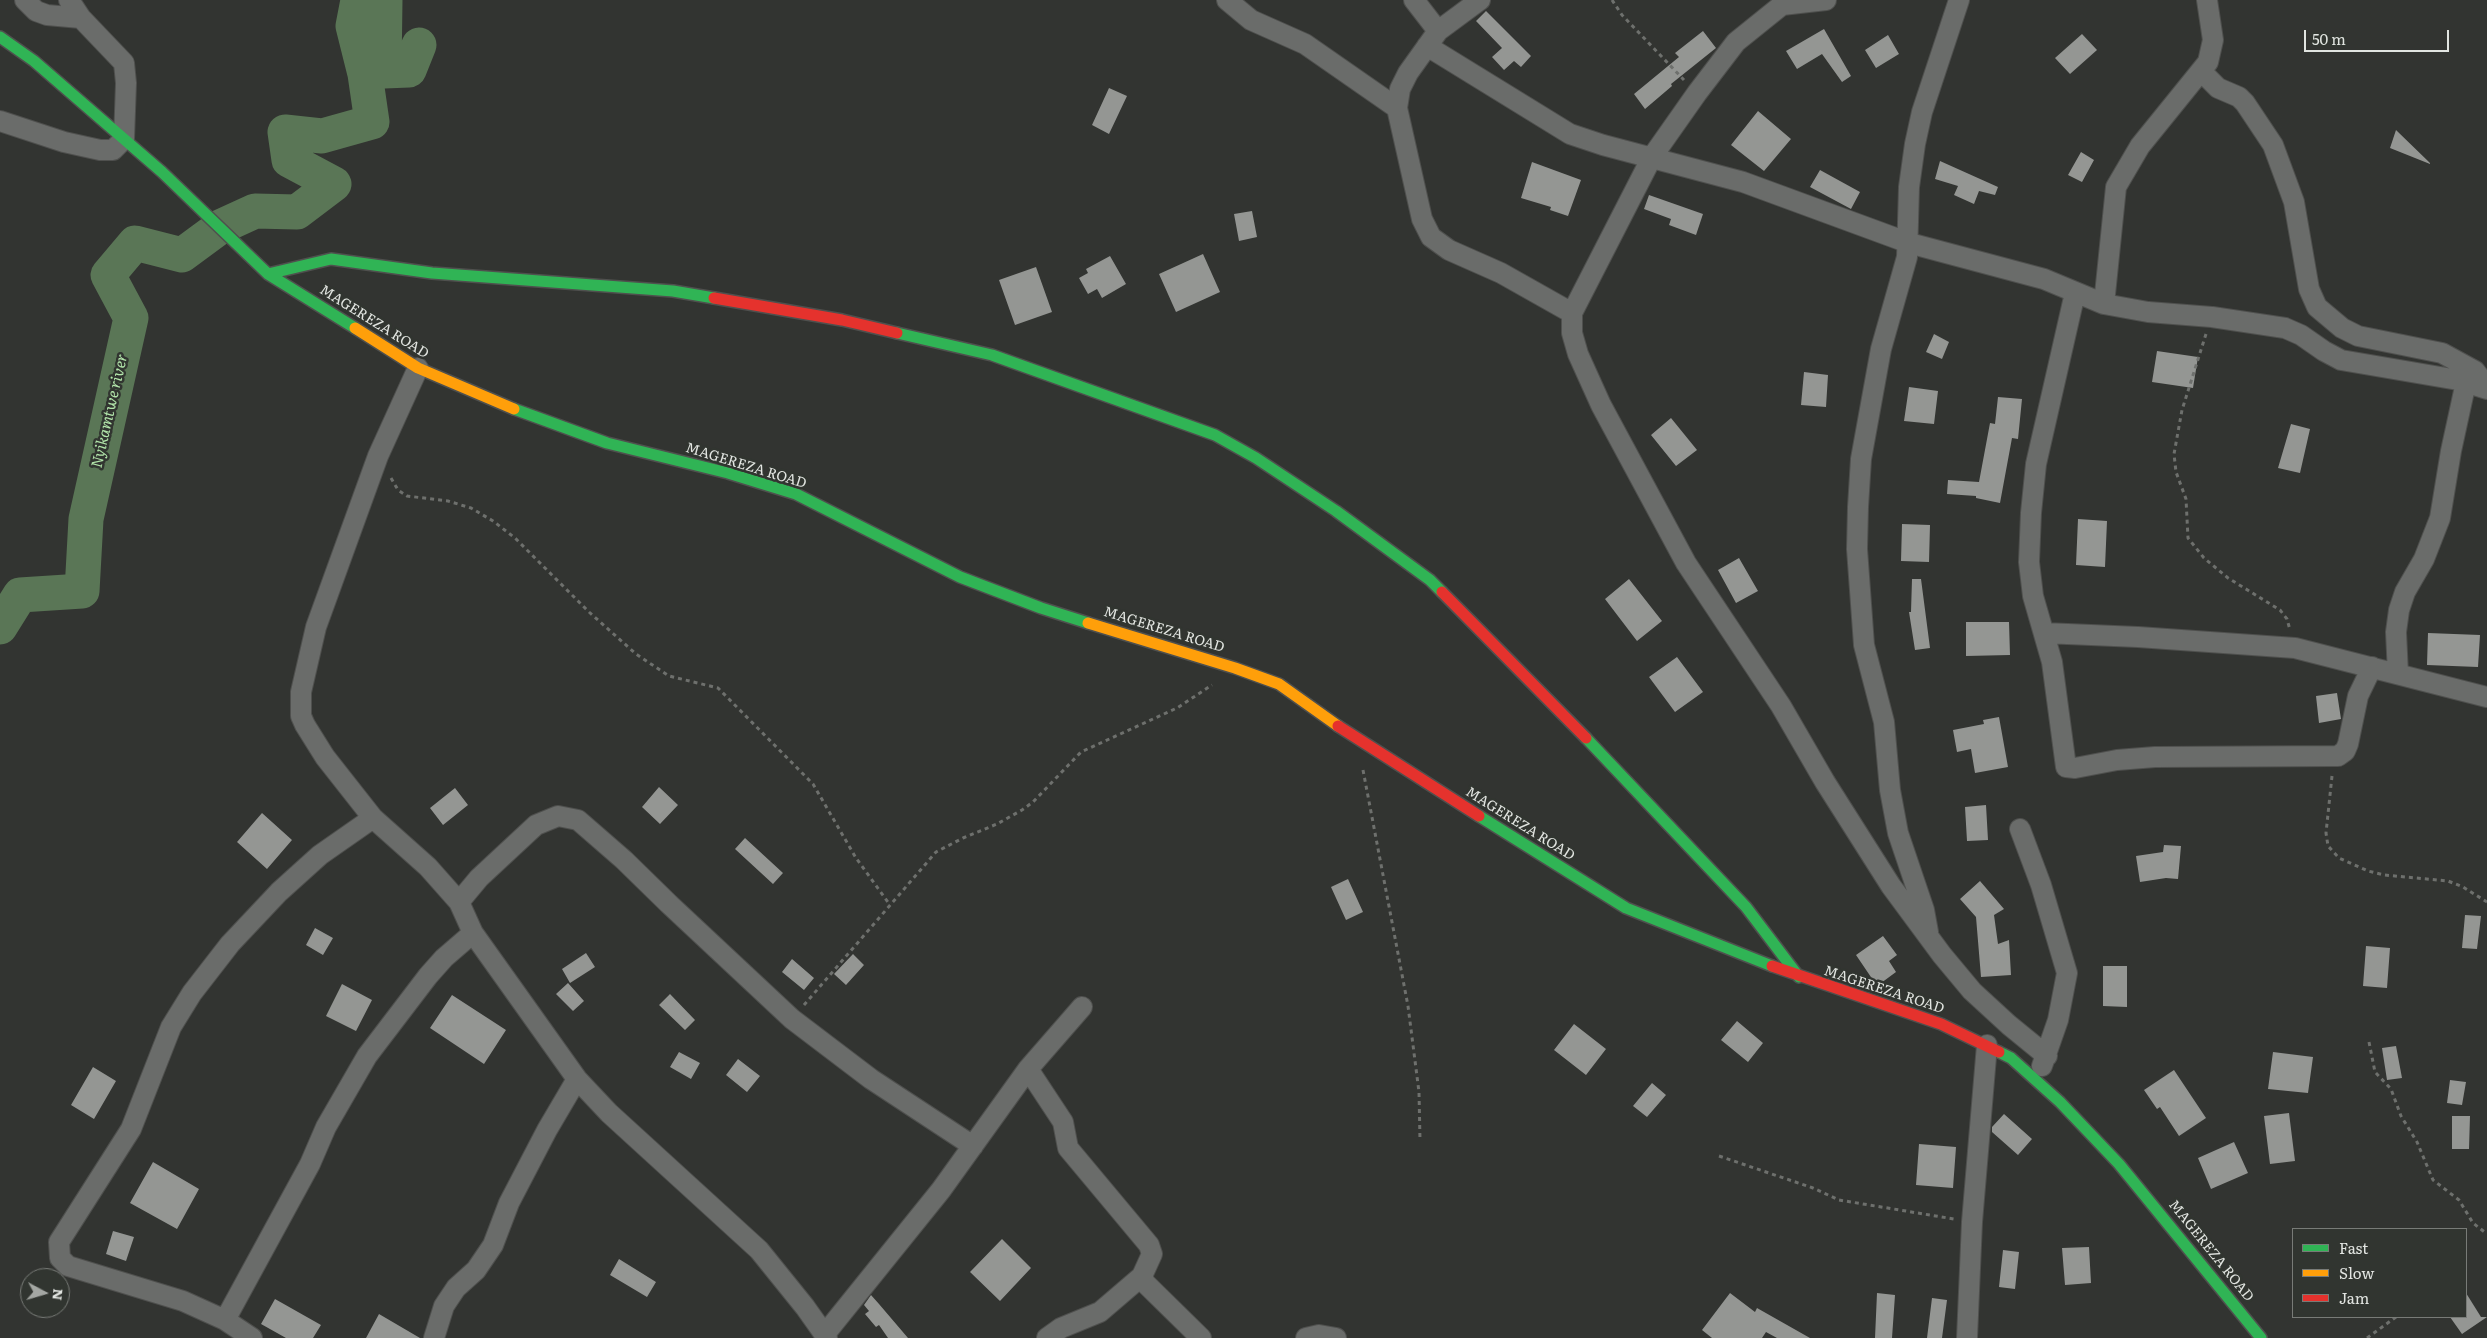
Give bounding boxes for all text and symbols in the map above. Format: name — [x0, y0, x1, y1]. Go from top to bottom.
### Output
scale bar — [2307, 20, 2452, 52]
text: 50 m — [2312, 27, 2346, 50]
street label: MAGEREZA ROAD — [316, 282, 432, 362]
water label: Nyikamtwe river — [88, 352, 132, 470]
street label: MAGEREZA ROAD — [684, 440, 808, 492]
street label: MAGEREZA ROAD — [1102, 604, 1226, 656]
street label: MAGEREZA ROAD — [1462, 784, 1578, 864]
street label: MAGEREZA ROAD — [1822, 963, 1946, 1017]
street label: MAGEREZA ROAD — [2165, 1197, 2257, 1305]
legend — [2292, 1228, 2467, 1318]
text: Fast — [2339, 1236, 2368, 1259]
text: Slow — [2339, 1261, 2374, 1284]
north arrow — [20, 1268, 70, 1318]
text: Jam — [2339, 1286, 2369, 1309]
text: N — [48, 1288, 69, 1301]

